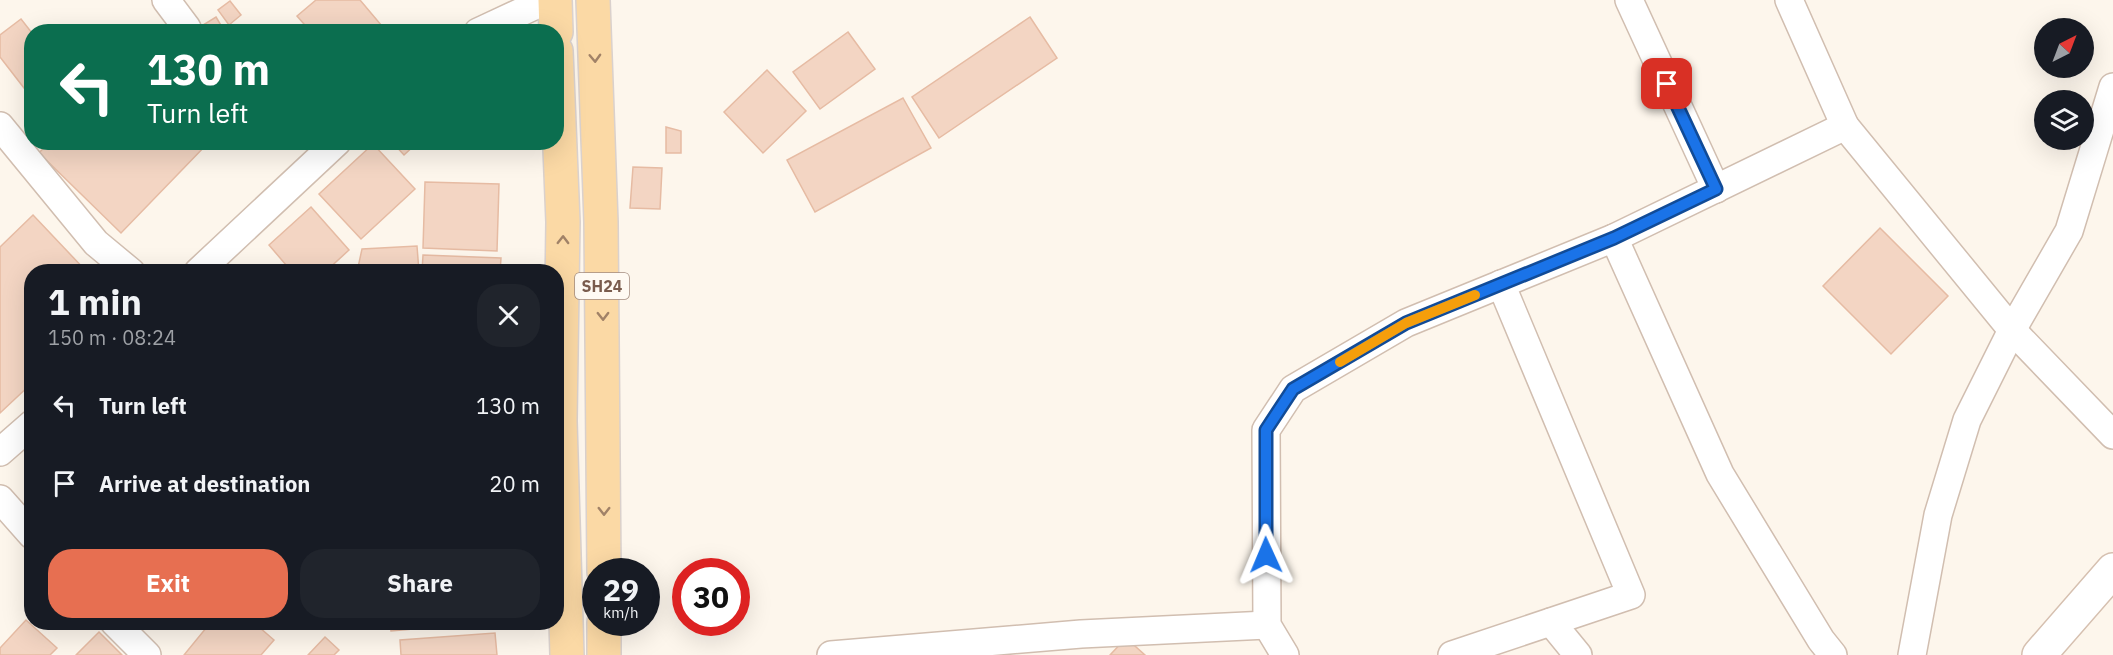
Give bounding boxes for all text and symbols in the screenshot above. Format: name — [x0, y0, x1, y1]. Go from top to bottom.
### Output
north arrow — [2034, 18, 2094, 78]
map controls — [2034, 18, 2094, 150]
text: 130 m — [147, 42, 270, 97]
icon: left — [48, 48, 126, 126]
one-way arrow — [589, 54, 602, 63]
pin — [1641, 58, 1692, 109]
icon: arrive — [1650, 67, 1683, 100]
button: layers — [2034, 90, 2094, 150]
text: Turn left — [147, 95, 248, 130]
one-way arrow — [557, 235, 569, 244]
road number: SH24 — [575, 273, 629, 299]
text: 1 min — [48, 278, 142, 325]
button: close — [477, 284, 540, 347]
one-way arrow — [596, 312, 609, 321]
text: 150 m · 08:24 — [48, 324, 176, 351]
icon: left — [48, 389, 81, 422]
text: Turn left — [99, 391, 187, 420]
text: 130 m — [476, 391, 540, 420]
icon: arrive — [48, 467, 81, 500]
text: Arrive at destination — [99, 469, 310, 498]
text: 20 m — [489, 469, 540, 498]
one-way arrow — [598, 507, 610, 516]
position arrow — [1234, 523, 1298, 587]
button: Exit — [48, 549, 288, 618]
button: Share — [300, 549, 540, 618]
speed limit sign: 30 — [672, 558, 750, 636]
text: 29 — [603, 570, 639, 609]
text: km/h — [603, 603, 639, 622]

